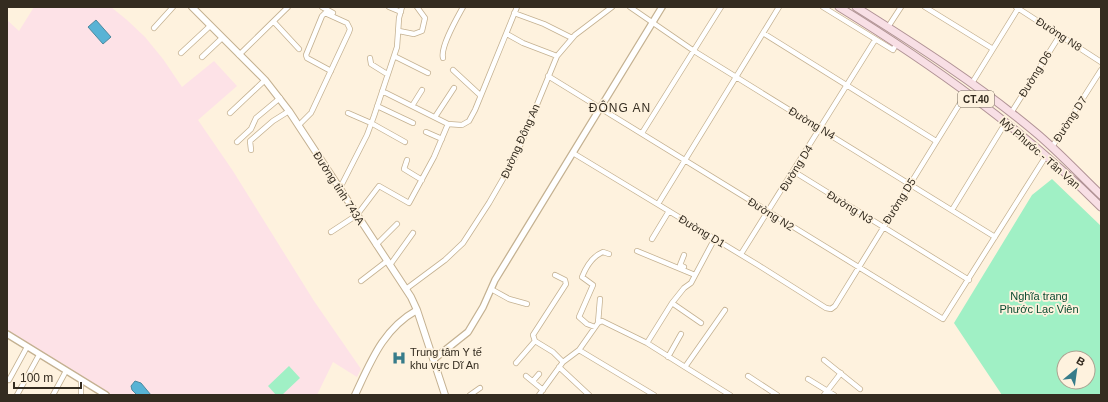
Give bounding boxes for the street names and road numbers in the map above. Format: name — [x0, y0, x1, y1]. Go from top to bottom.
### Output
street label: Đường N8 — [1034, 15, 1084, 53]
street label: Đường D6 — [1016, 49, 1054, 99]
road number: CT.40 — [958, 91, 994, 107]
street label: Đường D7 — [1051, 94, 1089, 144]
street label: Đường Đông An — [498, 102, 542, 180]
street label: Đường N4 — [787, 104, 837, 142]
street label: Mỹ Phước - Tân Vạn — [997, 115, 1083, 191]
street label: Đường D4 — [777, 143, 815, 193]
street label: Đường tỉnh 743A — [311, 149, 367, 227]
street label: Đường D5 — [880, 176, 918, 226]
street label: Đường N3 — [825, 188, 875, 226]
street label: Đường N2 — [746, 195, 796, 233]
street label: Đường D1 — [677, 212, 727, 250]

